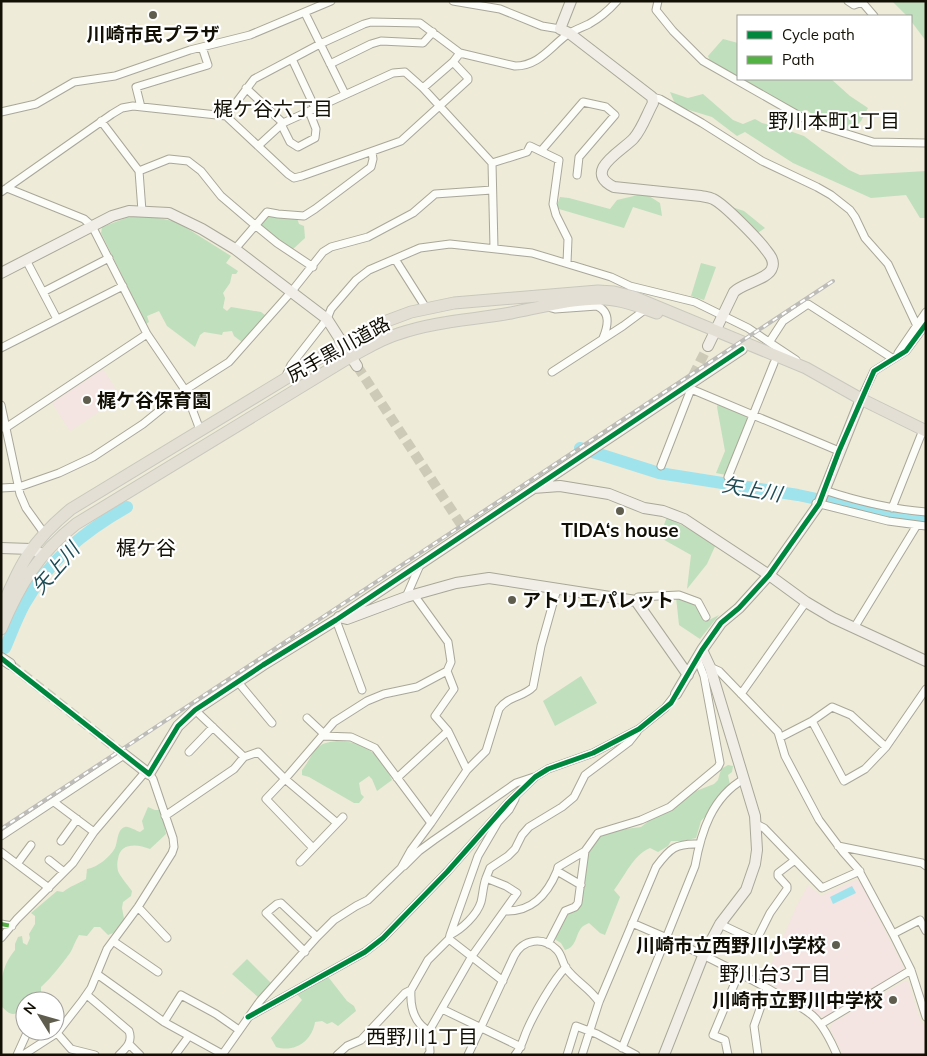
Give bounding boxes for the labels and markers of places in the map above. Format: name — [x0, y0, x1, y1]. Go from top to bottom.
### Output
marker: 川崎市民プラザ — [147, 9, 159, 21]
place label: 川崎市民プラザ — [86, 22, 220, 46]
place label: 梶ケ谷保育園 — [97, 388, 211, 412]
marker: 梶ケ谷保育園 — [81, 394, 93, 406]
marker: TIDA‘s house — [614, 505, 626, 517]
place label: TIDA‘s house — [561, 518, 679, 542]
place label: アトリエパレット — [522, 588, 674, 612]
marker: アトリエパレット — [506, 594, 518, 606]
place label: 川崎市立西野川小学校 — [636, 933, 826, 957]
marker: 川崎市立西野川小学校 — [830, 939, 842, 951]
place label: 川崎市立野川中学校 — [712, 988, 883, 1012]
marker: 川崎市立野川中学校 — [887, 994, 899, 1006]

